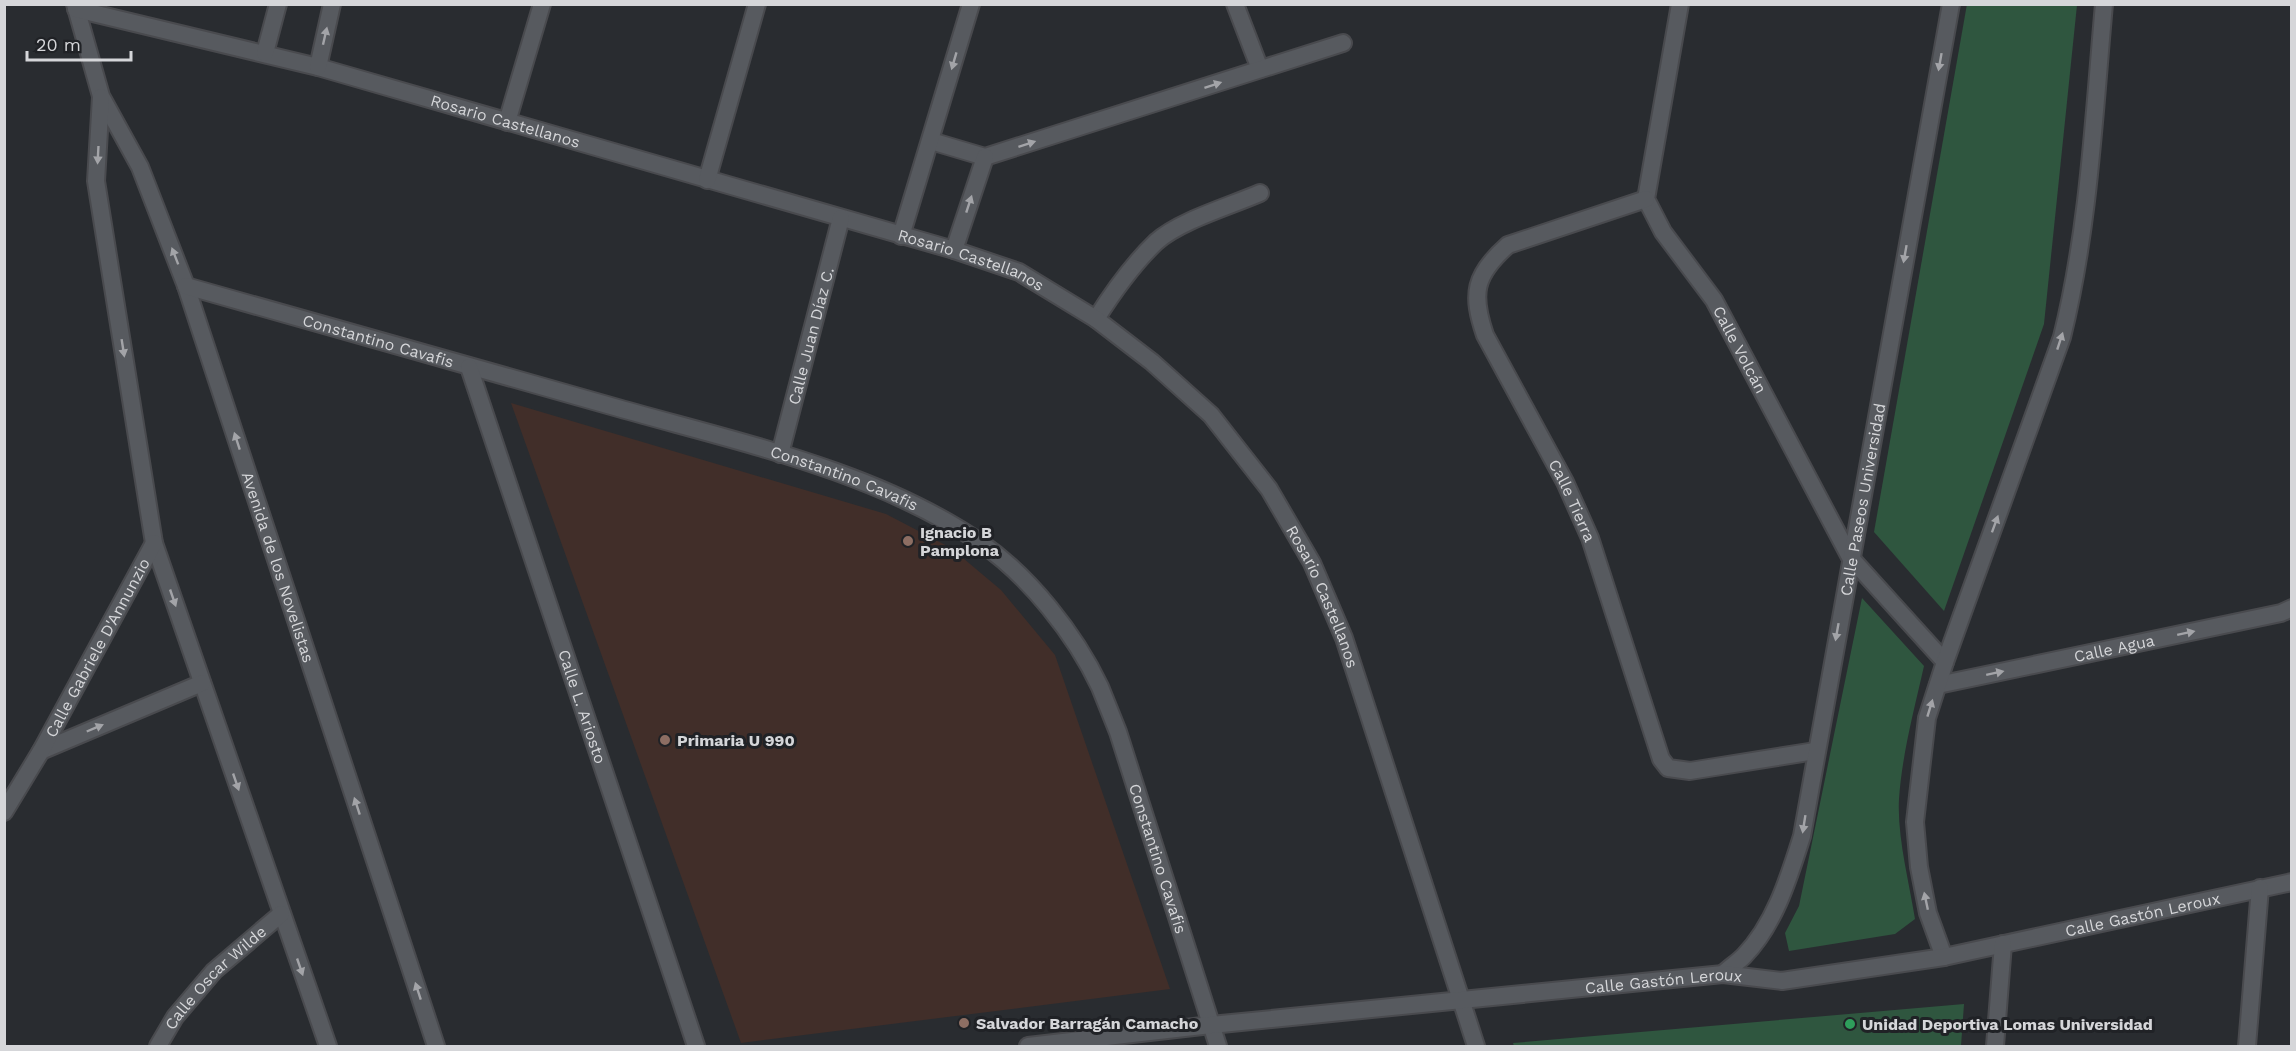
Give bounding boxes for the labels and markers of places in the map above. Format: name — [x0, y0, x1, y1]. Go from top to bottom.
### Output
place label: Ignacio B Pamplona — [920, 523, 1000, 560]
marker: Ignacio B Pamplona — [901, 534, 915, 548]
place label: Primaria U 990 — [677, 731, 795, 750]
marker: Primaria U 990 — [658, 733, 672, 747]
place label: Salvador Barragán Camacho — [976, 1014, 1199, 1033]
place label: Unidad Deportiva Lomas Universidad — [1862, 1015, 2153, 1034]
marker: Salvador Barragán Camacho — [957, 1016, 971, 1030]
marker: Unidad Deportiva Lomas Universidad — [1843, 1017, 1857, 1031]

